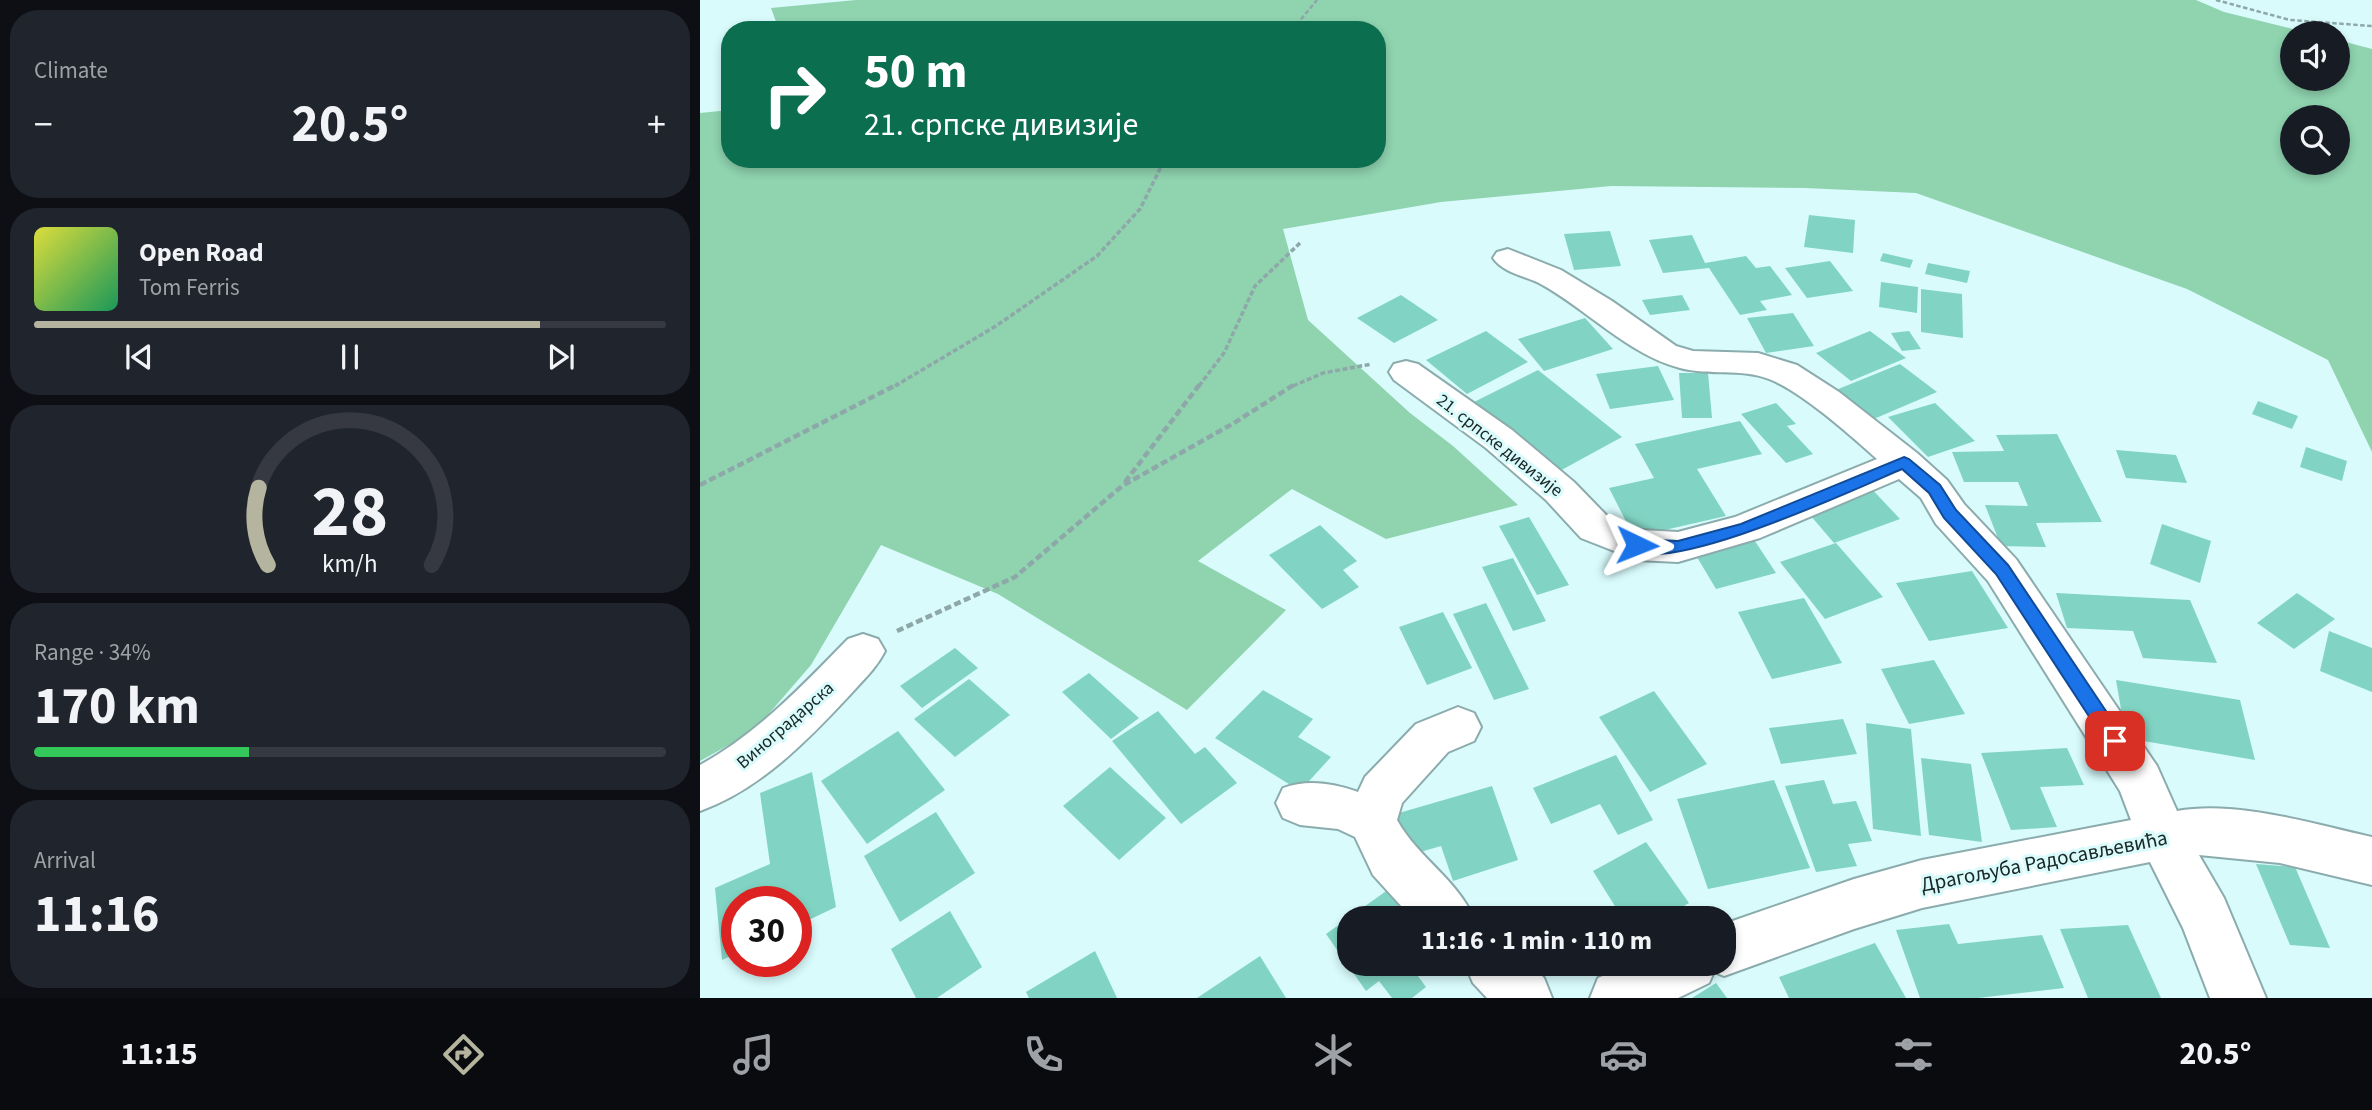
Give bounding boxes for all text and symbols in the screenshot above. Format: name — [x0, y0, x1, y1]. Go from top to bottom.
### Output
map controls — [2280, 21, 2350, 175]
button: sound — [2280, 21, 2350, 91]
text: 50 m — [864, 37, 968, 107]
icon: right — [749, 49, 840, 140]
text: Climate — [34, 54, 108, 87]
text: 20.5° — [292, 88, 408, 162]
text: − — [34, 98, 53, 152]
text: + — [647, 98, 666, 152]
text: 21. српске дивизије — [864, 102, 1138, 148]
button: search — [2280, 105, 2350, 175]
text: Open Road — [139, 234, 264, 271]
text: Tom Ferris — [139, 271, 240, 304]
icon: previous — [120, 338, 158, 376]
icon: pause — [331, 338, 369, 376]
icon: next — [542, 338, 580, 376]
street label: 21. српске дивизије — [1431, 388, 1568, 503]
text: 28 — [312, 460, 388, 564]
position arrow — [1600, 508, 1674, 582]
text: km/h — [322, 546, 378, 582]
text: Range · 34% — [34, 636, 151, 669]
text: 170 km — [34, 670, 200, 744]
street label: Виноградарска — [731, 676, 839, 775]
pin — [2085, 711, 2145, 771]
icon: arrive — [2096, 722, 2134, 760]
street label: Драгољуба Радосављевића — [1918, 822, 2170, 900]
text: Arrival — [34, 844, 96, 877]
text: 11:16 — [34, 878, 159, 952]
speed limit sign: 30 — [721, 886, 812, 977]
text: 11:16 · 1 min · 110 m — [1421, 922, 1652, 959]
icon: directions — [439, 1030, 488, 1079]
icon: music — [729, 1030, 778, 1079]
icon: phone — [1019, 1030, 1068, 1079]
icon: climate — [1309, 1030, 1358, 1079]
icon: car — [1599, 1030, 1648, 1079]
icon: filters — [1889, 1030, 1938, 1079]
text: 11:15 — [121, 1031, 198, 1077]
text: 20.5° — [2179, 1031, 2251, 1077]

